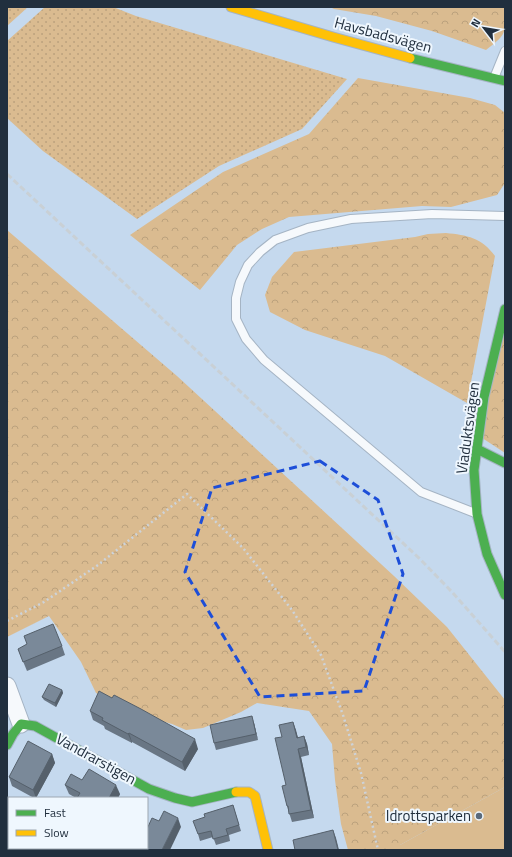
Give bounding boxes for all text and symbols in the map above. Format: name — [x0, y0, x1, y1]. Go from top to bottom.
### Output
north arrow — [464, 8, 504, 48]
street label: Havsbadsvägen — [332, 10, 434, 59]
text: N — [467, 15, 484, 30]
street label: Viaduktsvägen — [450, 380, 485, 475]
street label: Vandrarstigen — [52, 727, 141, 790]
legend — [8, 797, 148, 849]
text: Fast — [44, 803, 67, 822]
place label: Idrottsparken — [386, 804, 471, 827]
marker: Idrottsparken — [474, 811, 484, 821]
text: Slow — [44, 823, 69, 842]

